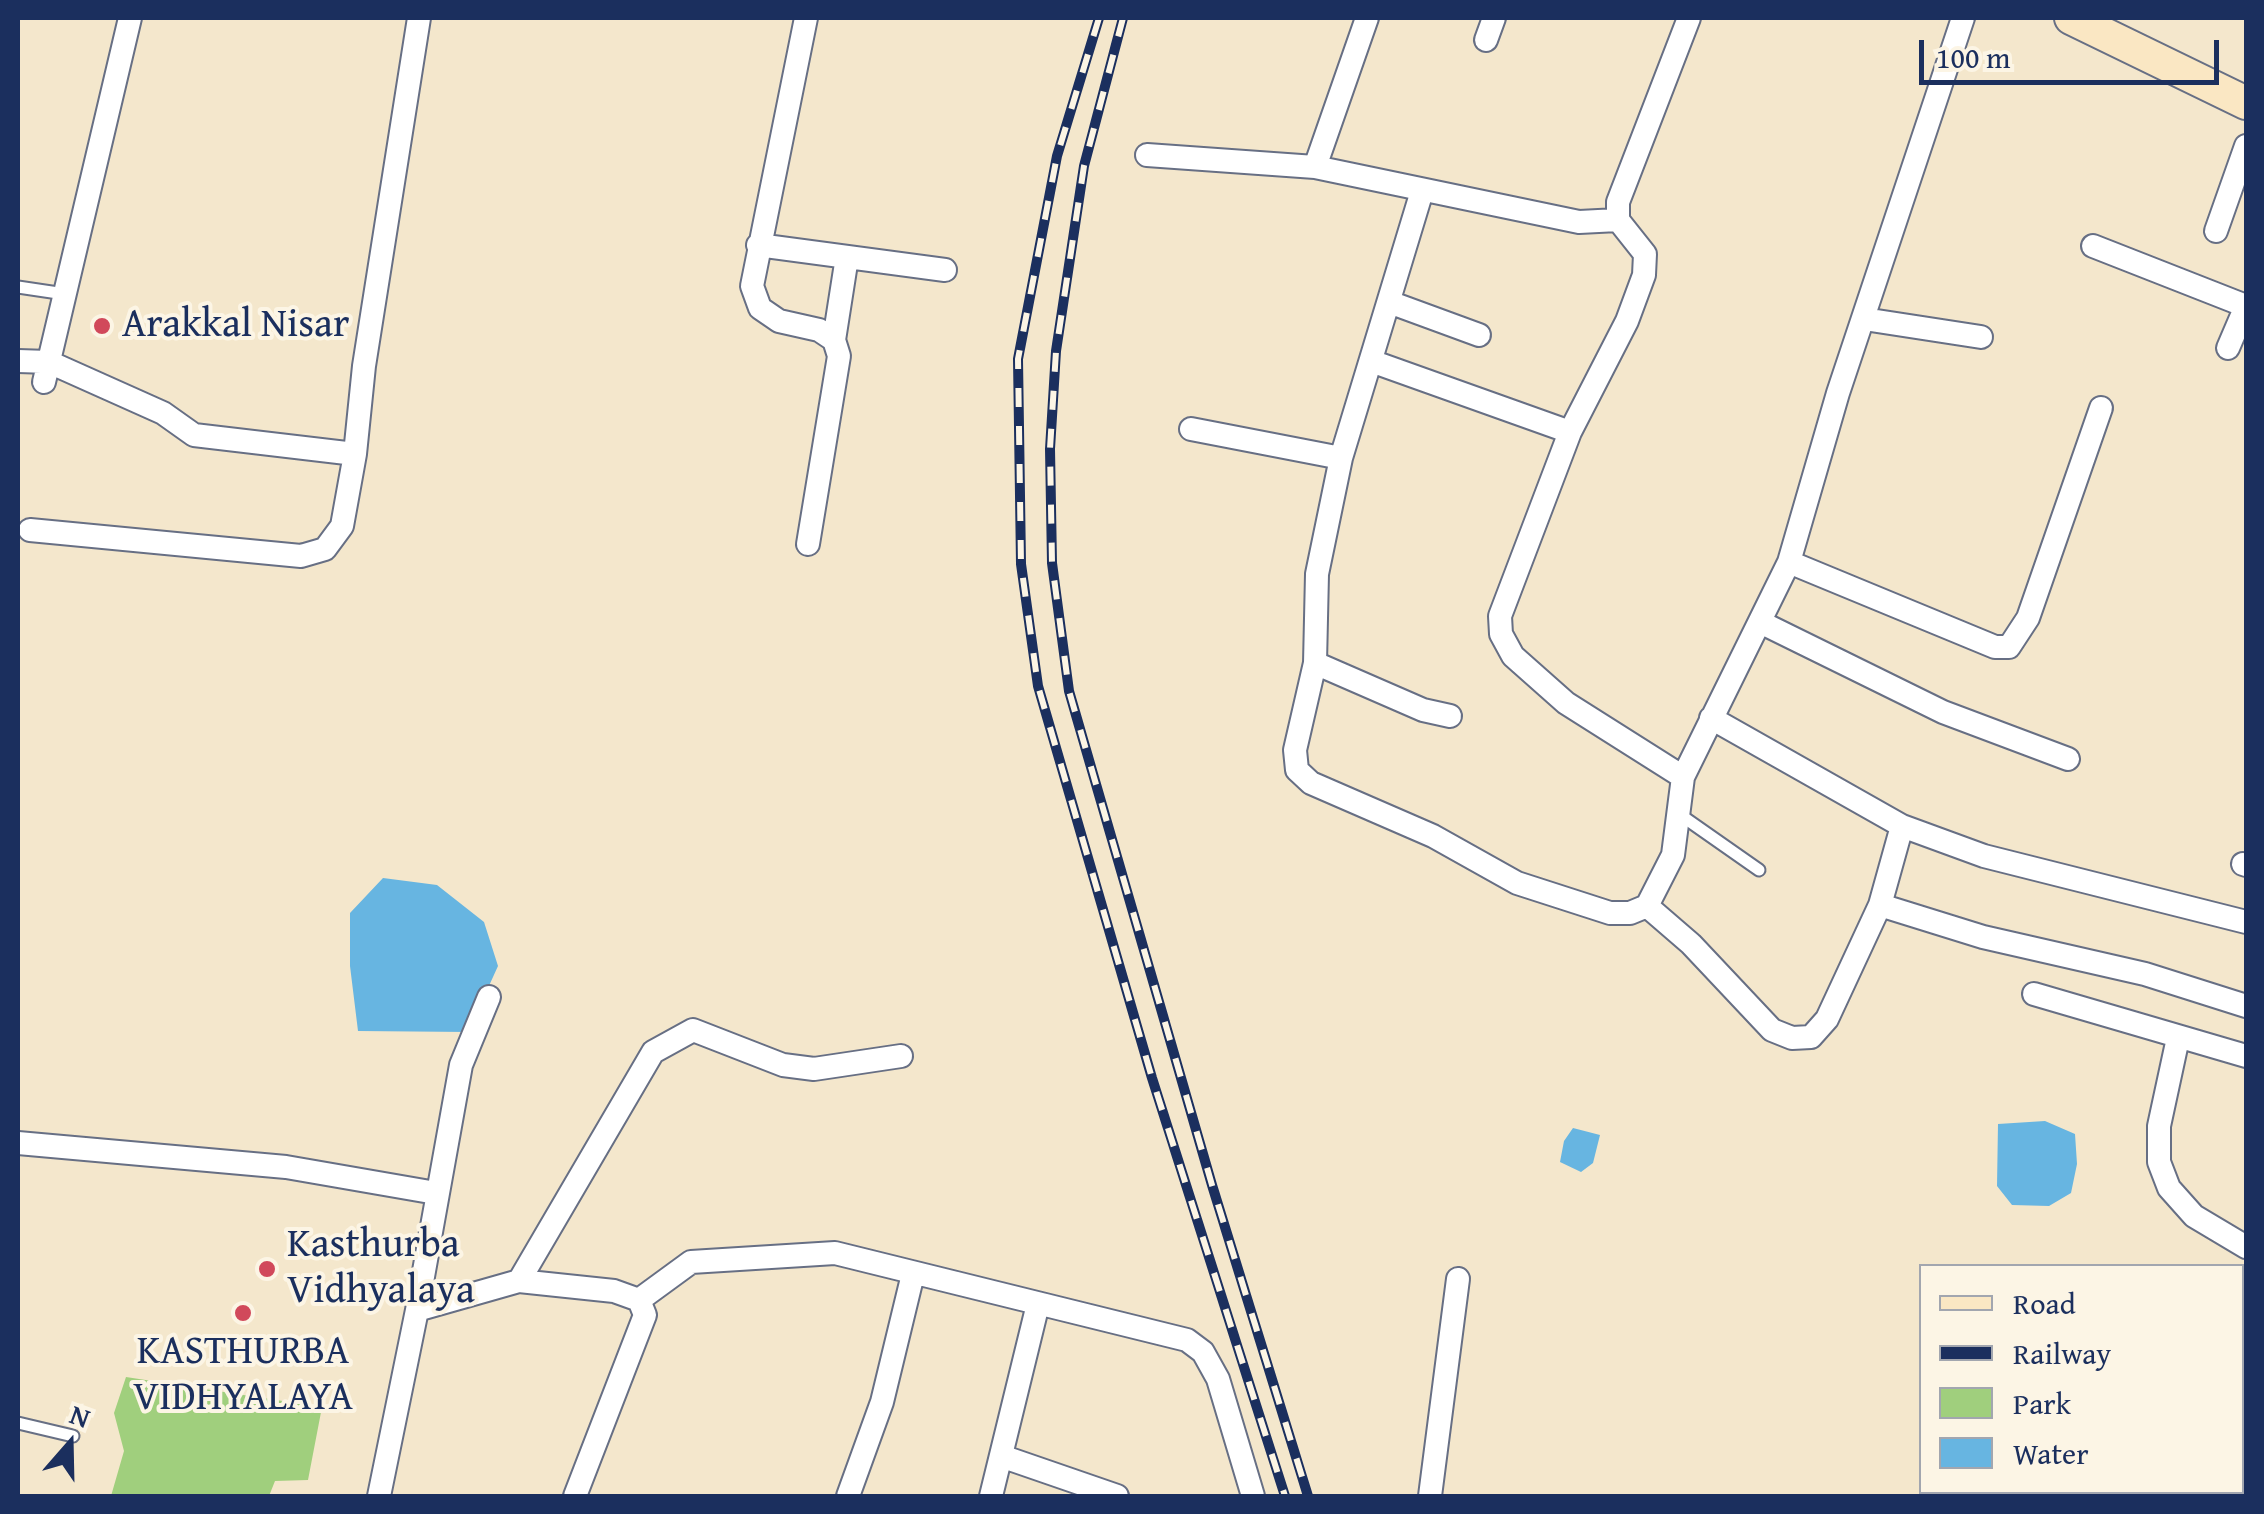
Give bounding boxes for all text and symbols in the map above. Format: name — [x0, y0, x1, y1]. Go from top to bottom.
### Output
scale bar — [1924, 20, 2224, 82]
text: 100 m — [1936, 35, 2010, 79]
place label: Arakkal Nisar — [122, 302, 349, 350]
marker: Arakkal Nisar — [91, 315, 113, 337]
place label: Kasthurba Vidhyalaya — [287, 1222, 475, 1316]
marker: Kasthurba Vidhyalaya — [256, 1258, 278, 1280]
legend — [1919, 1264, 2244, 1494]
text: Road — [2013, 1281, 2076, 1325]
marker: KASTHURBA VIDHYALAYA — [232, 1302, 254, 1324]
place label: KASTHURBA VIDHYALAYA — [133, 1329, 353, 1423]
text: Railway — [2013, 1331, 2111, 1375]
text: Park — [2013, 1381, 2071, 1425]
text: N — [65, 1393, 96, 1438]
north arrow — [20, 1394, 120, 1494]
text: Water — [2013, 1431, 2089, 1475]

